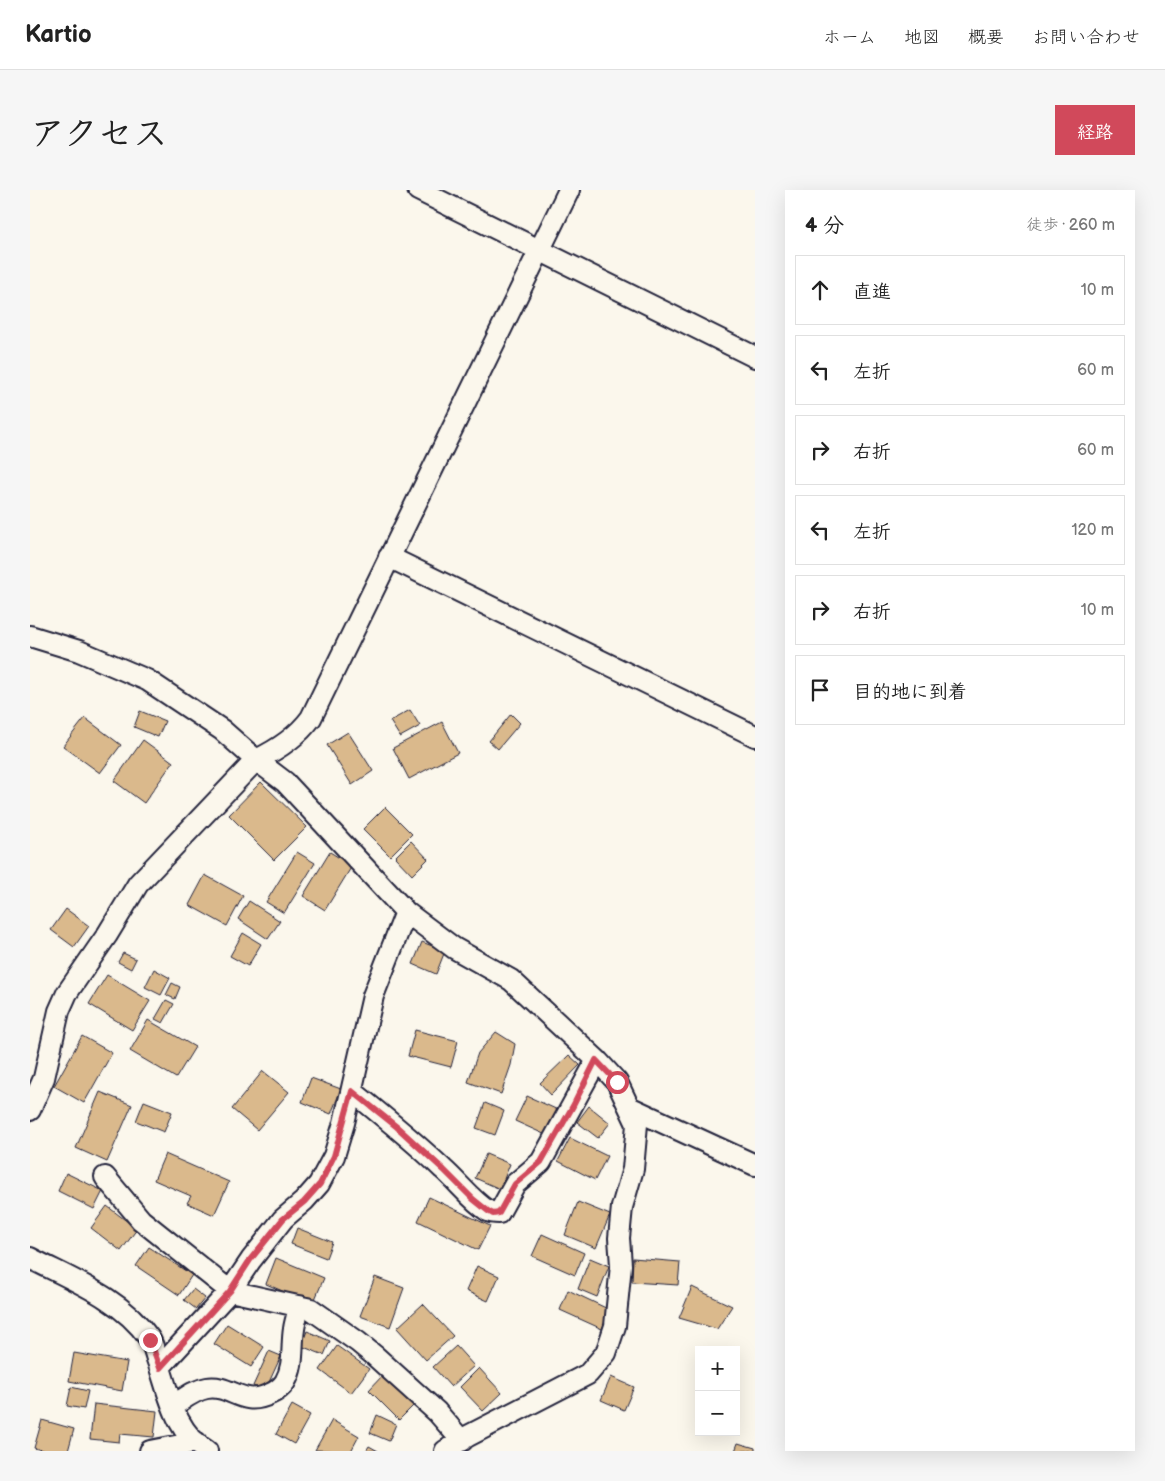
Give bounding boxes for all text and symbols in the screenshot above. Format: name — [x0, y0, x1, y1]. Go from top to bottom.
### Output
text: Kartio — [25, 20, 92, 49]
text: ホーム — [823, 27, 876, 48]
text: 地図 — [904, 27, 940, 48]
text: 概要 — [968, 27, 1004, 48]
text: お問い合わせ — [1032, 27, 1140, 48]
button: 経路 — [1055, 105, 1135, 155]
text: アクセス — [30, 113, 168, 156]
text: 4 分 — [805, 213, 844, 238]
text: 徒歩 · 260 m — [1026, 216, 1115, 235]
icon: ahead — [806, 276, 834, 304]
text: 直進 — [853, 281, 891, 304]
text: 10 m — [1081, 281, 1114, 300]
icon: left — [806, 356, 834, 384]
text: 左折 — [853, 361, 891, 384]
text: 60 m — [1077, 361, 1114, 380]
icon: right — [806, 436, 834, 464]
text: 右折 — [853, 441, 891, 464]
text: 60 m — [1077, 441, 1114, 460]
icon: left — [806, 516, 834, 544]
text: 左折 — [853, 521, 891, 544]
text: 120 m — [1071, 521, 1114, 540]
icon: right — [806, 596, 834, 624]
text: 右折 — [853, 601, 891, 624]
text: 10 m — [1081, 601, 1114, 620]
icon: arrive — [806, 676, 834, 704]
text: 目的地に到着 — [853, 681, 967, 704]
route start — [606, 1071, 629, 1094]
route end — [139, 1329, 162, 1352]
map controls — [695, 1346, 740, 1436]
button: + — [695, 1346, 740, 1391]
button: − — [695, 1391, 740, 1436]

